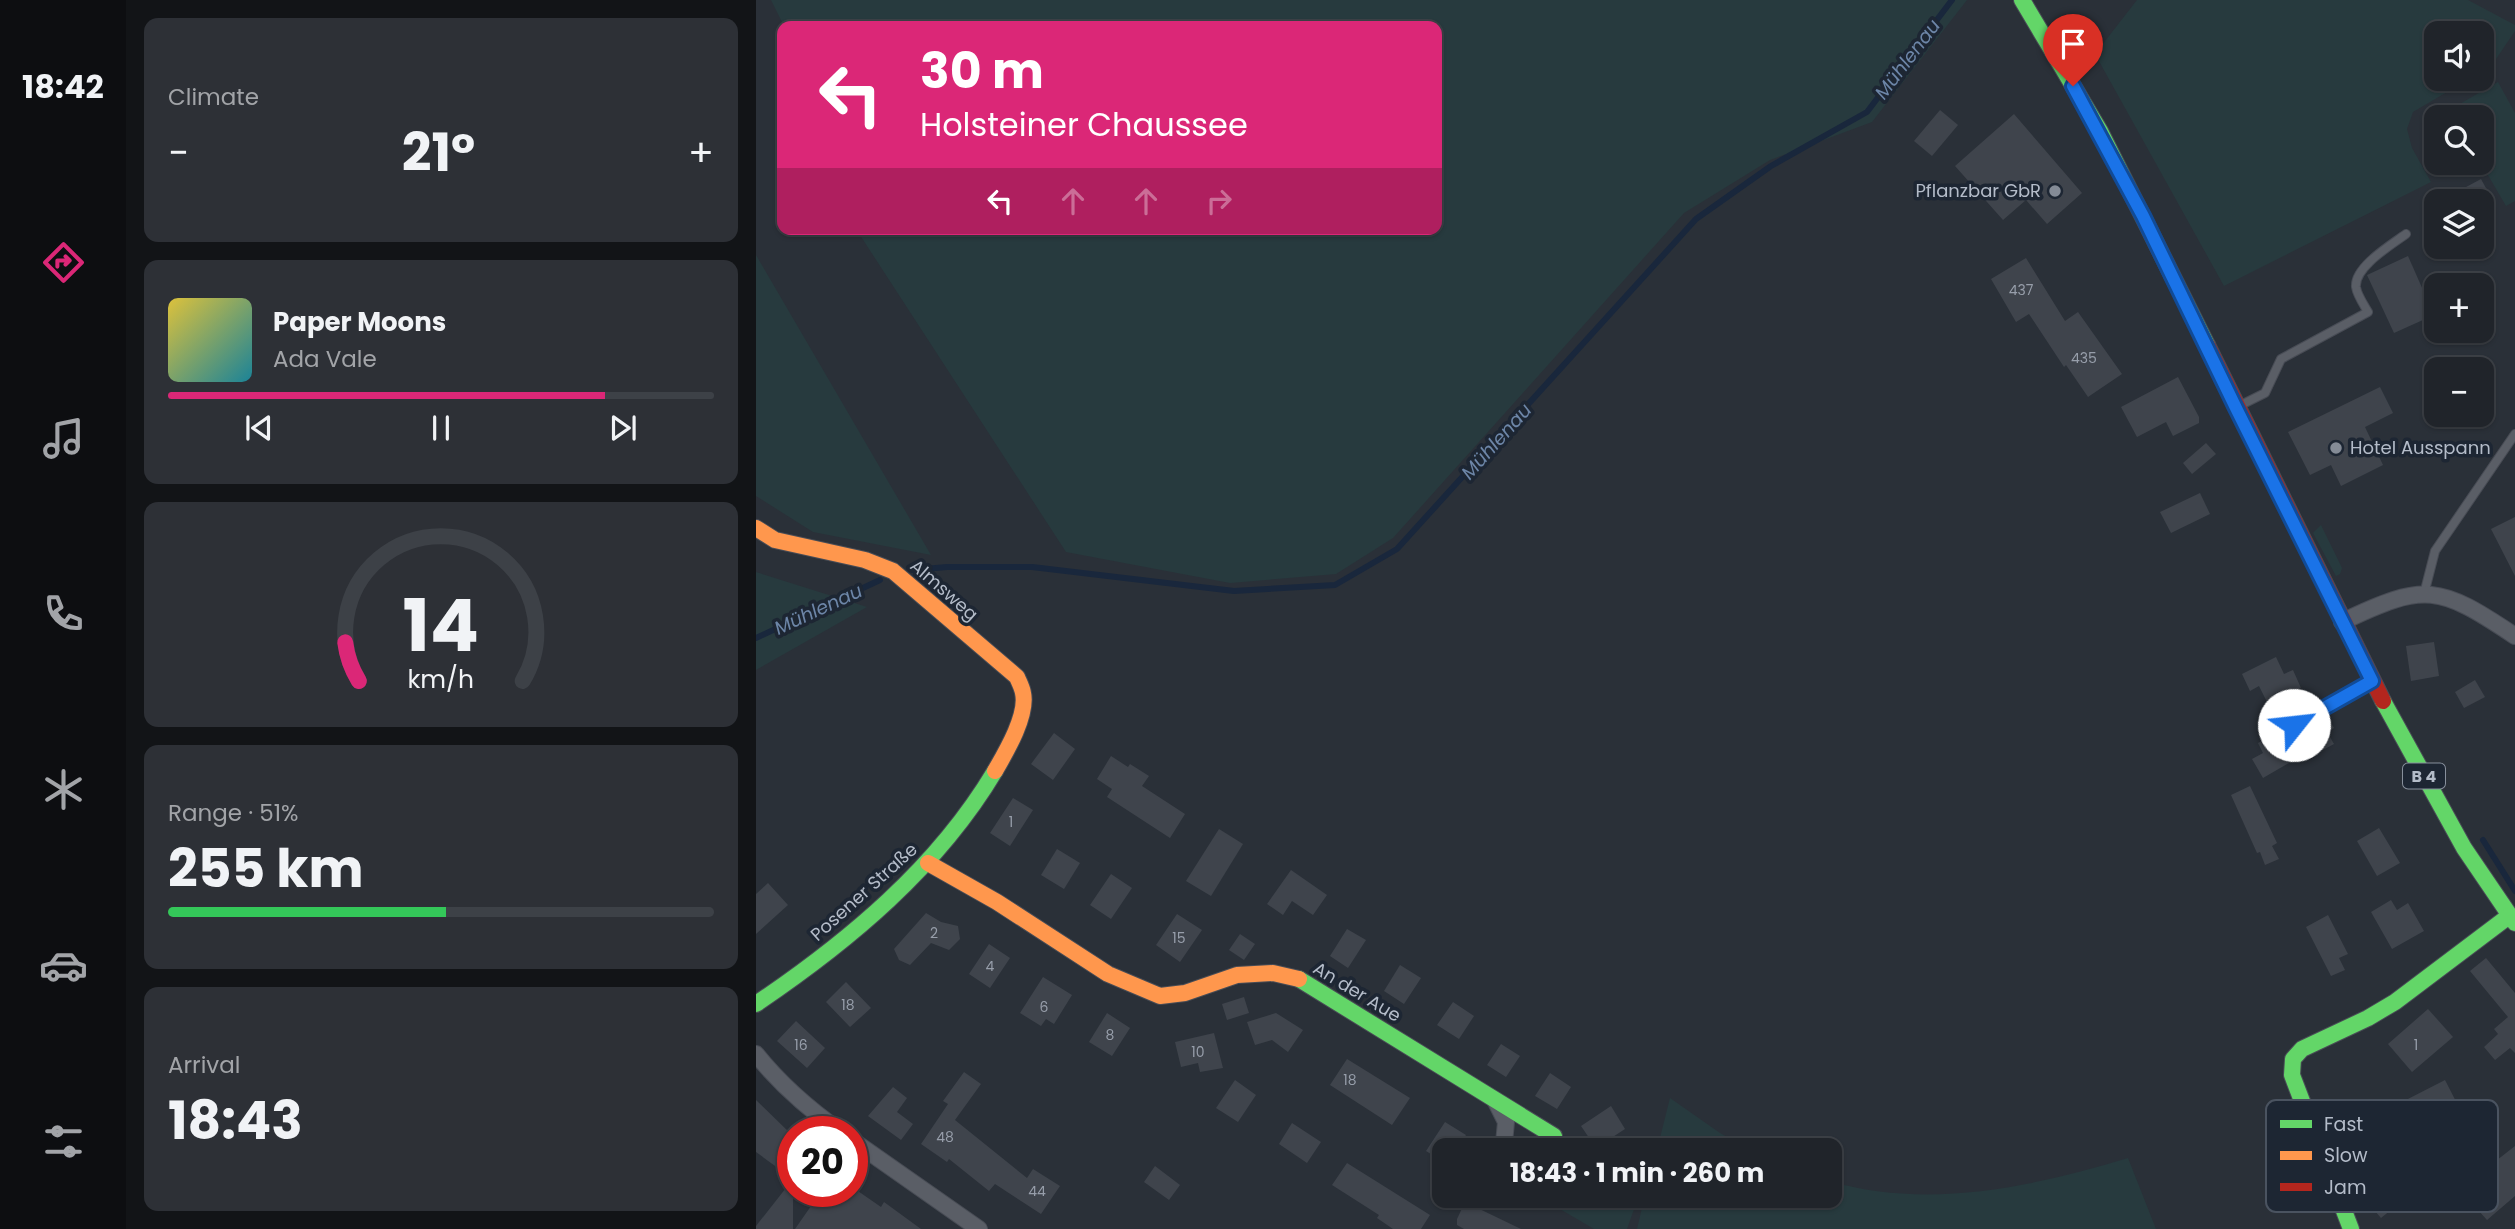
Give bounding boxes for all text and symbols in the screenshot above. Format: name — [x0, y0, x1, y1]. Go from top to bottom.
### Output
water label: Mühlenau — [1868, 14, 1947, 105]
pin — [2043, 14, 2103, 86]
map controls — [2424, 21, 2494, 427]
button: sound — [2424, 21, 2494, 91]
icon: arrive — [2054, 25, 2092, 63]
text: 30 m — [920, 37, 1044, 105]
icon: left — [805, 49, 896, 140]
text: 18:42 — [22, 64, 104, 109]
text: Climate — [168, 81, 259, 113]
text: Holsteiner Chaussee — [920, 102, 1248, 147]
button: search — [2424, 105, 2494, 175]
text: 21° — [402, 116, 475, 189]
text: − — [168, 126, 189, 179]
text: + — [688, 126, 714, 179]
place label: Pflanzbar GbR — [1915, 178, 2041, 203]
icon: left — [981, 182, 1019, 220]
icon: ahead — [1054, 182, 1092, 220]
icon: ahead — [1127, 182, 1165, 220]
icon: right — [1200, 182, 1238, 220]
marker: Pflanzbar GbR — [2047, 183, 2063, 199]
button: layers — [2424, 189, 2494, 259]
icon: directions — [39, 238, 88, 287]
button: + — [2424, 273, 2494, 343]
house number: 437 — [2009, 280, 2034, 300]
text: Paper Moons — [273, 304, 446, 340]
text: Ada Vale — [273, 343, 377, 375]
house number: 435 — [2071, 348, 2097, 368]
button: − — [2424, 357, 2494, 427]
water label: Mühlenau — [1455, 397, 1538, 485]
icon: previous — [240, 409, 278, 447]
icon: pause — [422, 409, 460, 447]
icon: next — [604, 409, 642, 447]
icon: music — [39, 414, 88, 463]
place label: Hotel Ausspann — [2350, 435, 2491, 460]
marker: Hotel Ausspann — [2328, 440, 2344, 456]
street label: Almsweg — [905, 553, 984, 626]
text: 14 — [403, 575, 479, 676]
water label: Mühlenau — [770, 577, 867, 642]
icon: phone — [39, 589, 88, 638]
text: km/h — [408, 661, 474, 696]
position arrow — [2257, 688, 2331, 762]
road number: B 4 — [2403, 764, 2445, 789]
icon: climate — [39, 765, 88, 814]
text: Range · 51% — [168, 797, 298, 829]
house number: 1 — [1009, 812, 1013, 832]
text: 255 km — [168, 832, 364, 905]
street label: Posener Straße — [805, 837, 923, 946]
house number: 2 — [930, 923, 938, 943]
house number: 15 — [1172, 928, 1186, 948]
icon: car — [39, 941, 88, 990]
house number: 4 — [986, 956, 995, 976]
street label: An der Aue — [1309, 956, 1406, 1028]
house number: 18 — [841, 995, 855, 1015]
house number: 6 — [1040, 997, 1049, 1017]
house number: 8 — [1106, 1025, 1115, 1045]
house number: 16 — [794, 1035, 808, 1055]
house number: 1 — [2414, 1035, 2418, 1055]
house number: 10 — [1191, 1042, 1205, 1062]
text: Arrival — [168, 1049, 240, 1081]
house number: 18 — [1343, 1070, 1357, 1090]
text: 18:43 — [168, 1084, 303, 1157]
legend — [2266, 1100, 2498, 1212]
text: Fast — [2324, 1111, 2363, 1138]
speed limit sign: 20 — [777, 1116, 868, 1207]
icon: filters — [39, 1117, 88, 1166]
house number: 48 — [936, 1127, 954, 1147]
text: Slow — [2324, 1142, 2368, 1169]
text: 18:43 · 1 min · 260 m — [1510, 1155, 1764, 1191]
text: Jam — [2324, 1174, 2366, 1201]
house number: 44 — [1028, 1181, 1046, 1201]

